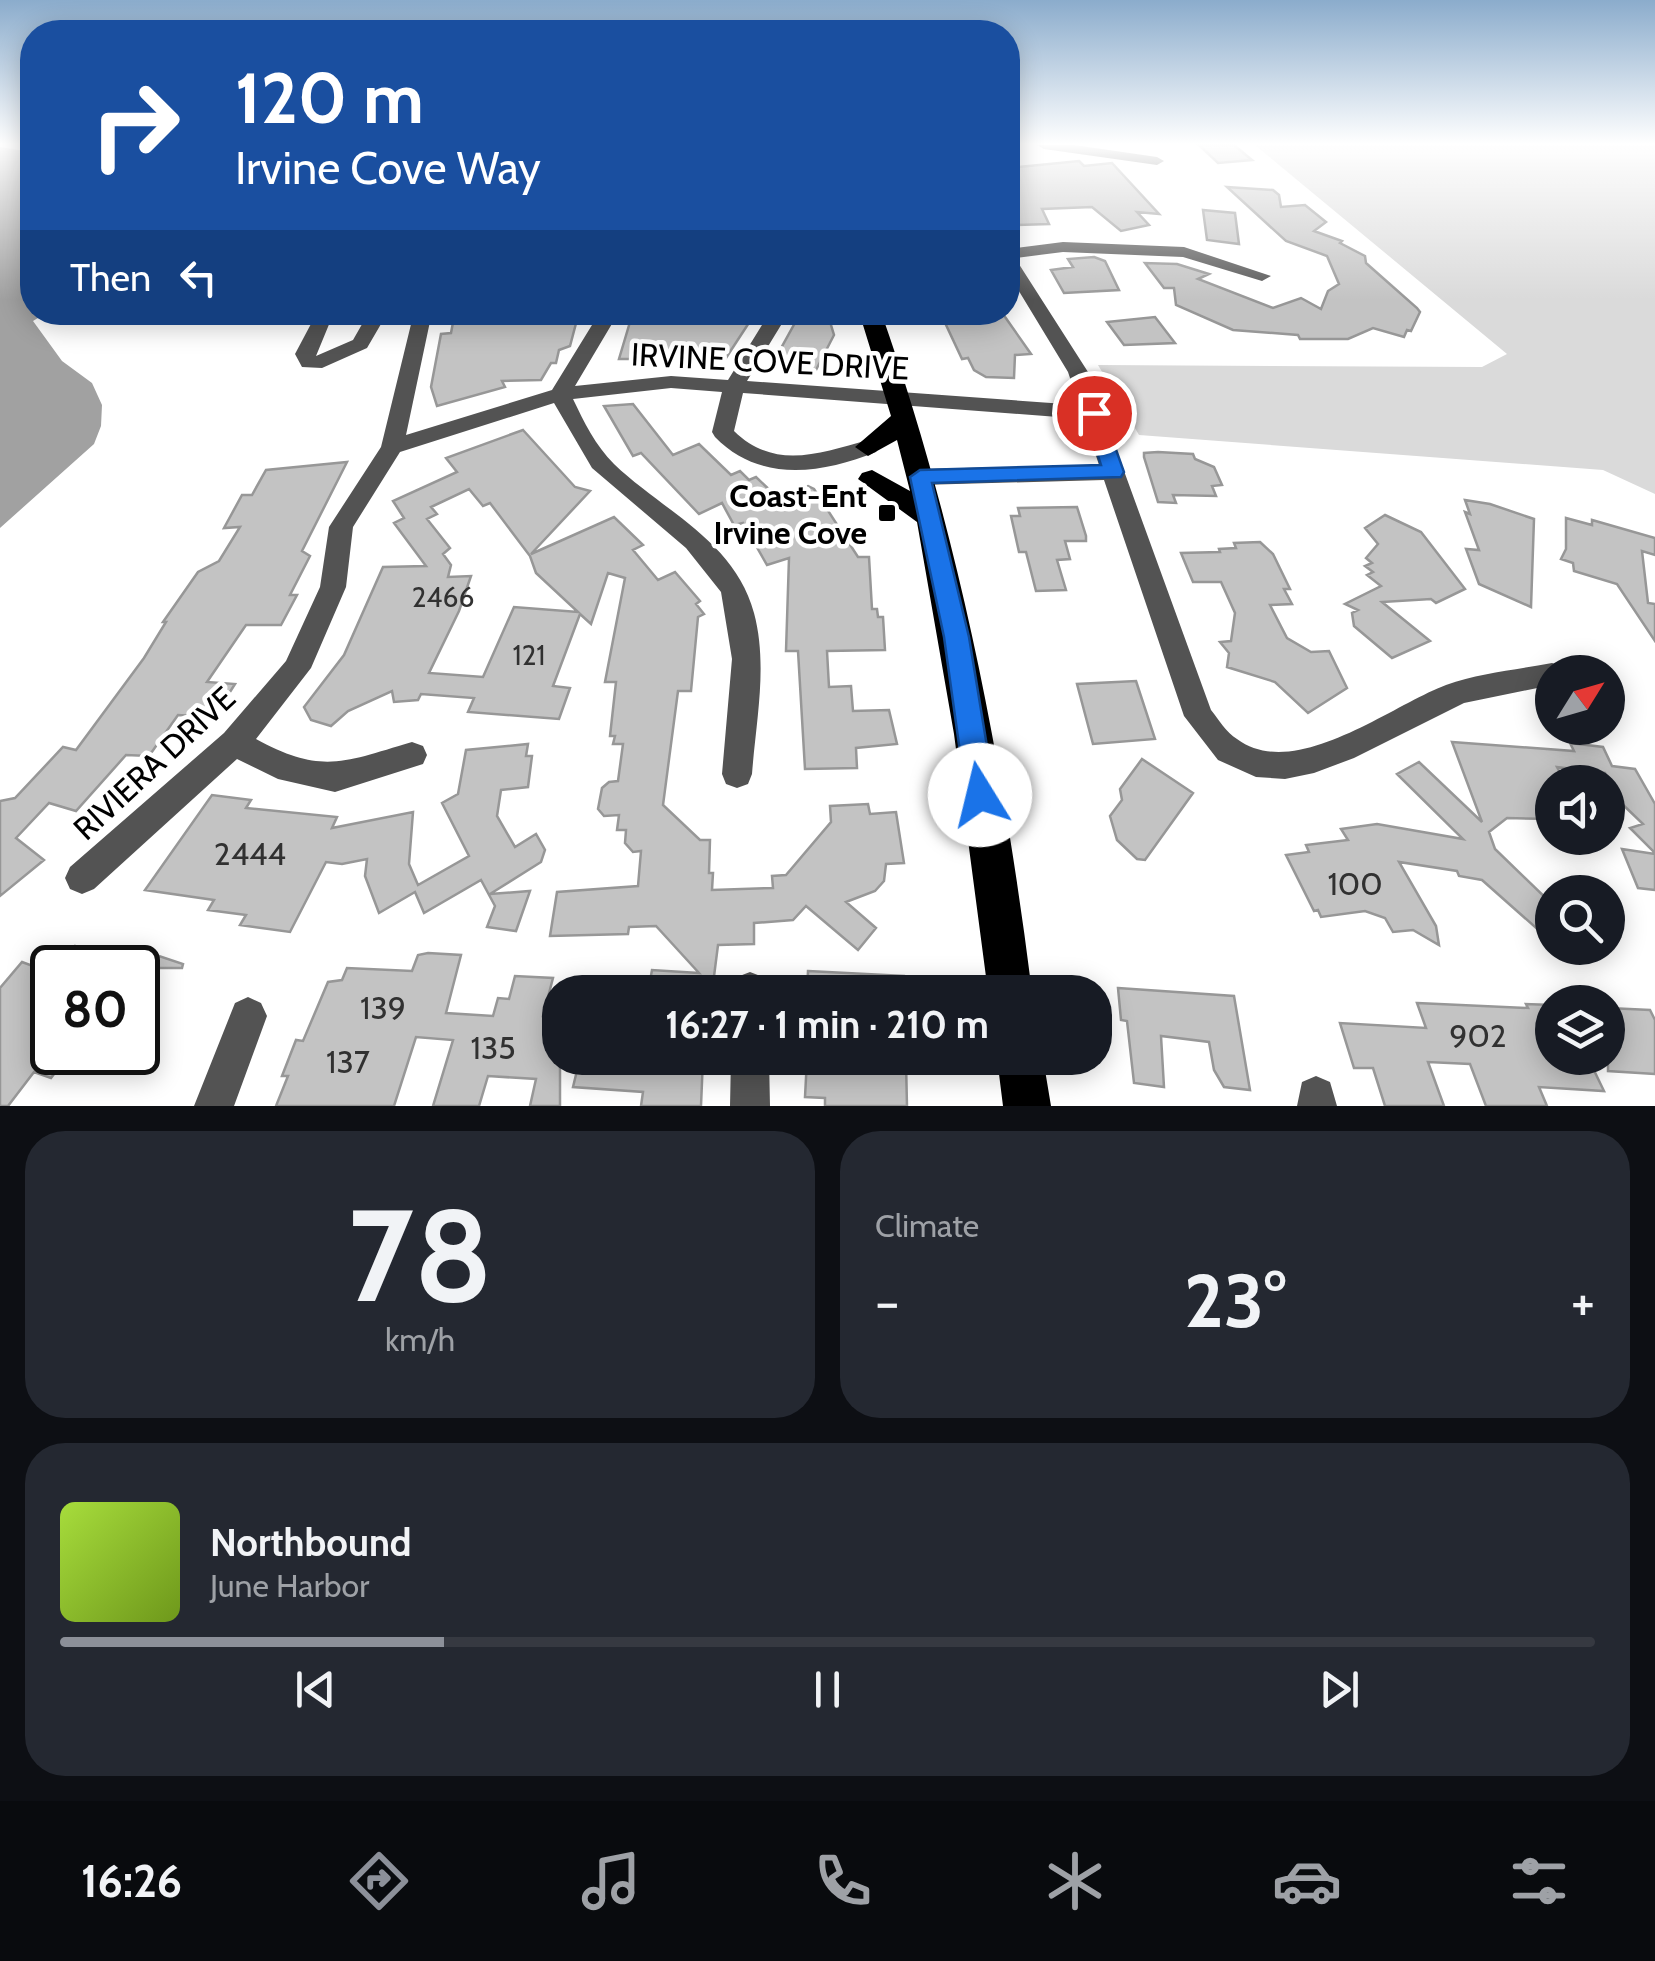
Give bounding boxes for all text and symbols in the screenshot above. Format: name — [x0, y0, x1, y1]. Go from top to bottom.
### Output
text: 120 m — [235, 55, 424, 141]
icon: right — [70, 60, 200, 190]
text: Irvine Cove Way — [235, 141, 541, 195]
icon: left — [171, 250, 226, 305]
text: Then — [70, 254, 151, 301]
street label: IRVINE COVE DRIVE — [630, 334, 910, 388]
pin — [1052, 371, 1137, 456]
icon: arrive — [1067, 386, 1122, 441]
place label: Coast-Ent Irvine Cove — [714, 476, 867, 552]
marker: Coast-Ent Irvine Cove — [876, 502, 898, 524]
house number: 2466 — [412, 580, 474, 614]
house number: 121 — [513, 638, 545, 672]
north arrow — [1535, 655, 1625, 745]
map controls — [1535, 655, 1625, 1075]
street label: RIVIERA DRIVE — [65, 678, 243, 848]
position arrow — [928, 743, 1032, 847]
button: sound — [1535, 765, 1625, 855]
house number: 2444 — [214, 834, 286, 873]
house number: 100 — [1327, 864, 1383, 903]
button: search — [1535, 875, 1625, 965]
speed limit sign: 80 — [30, 945, 160, 1075]
button: layers — [1535, 985, 1625, 1075]
house number: 139 — [360, 988, 406, 1027]
text: 16:27 · 1 min · 210 m — [665, 1001, 989, 1048]
house number: 902 — [1449, 1016, 1507, 1055]
house number: 135 — [470, 1028, 516, 1067]
house number: 137 — [326, 1042, 370, 1081]
text: 78 — [348, 1176, 492, 1334]
text: Climate — [875, 1206, 979, 1245]
text: 23° — [1184, 1255, 1286, 1346]
text: − — [875, 1268, 899, 1335]
text: + — [1571, 1268, 1595, 1335]
text: km/h — [385, 1320, 455, 1359]
text: Northbound — [210, 1519, 412, 1566]
text: June Harbor — [210, 1566, 369, 1605]
icon: previous — [288, 1662, 343, 1717]
icon: pause — [800, 1662, 855, 1717]
icon: next — [1312, 1662, 1367, 1717]
icon: directions — [344, 1846, 414, 1916]
icon: music — [576, 1846, 646, 1916]
icon: phone — [808, 1846, 878, 1916]
icon: climate — [1040, 1846, 1110, 1916]
icon: car — [1272, 1846, 1342, 1916]
icon: filters — [1504, 1846, 1574, 1916]
text: 16:26 — [81, 1854, 182, 1908]

